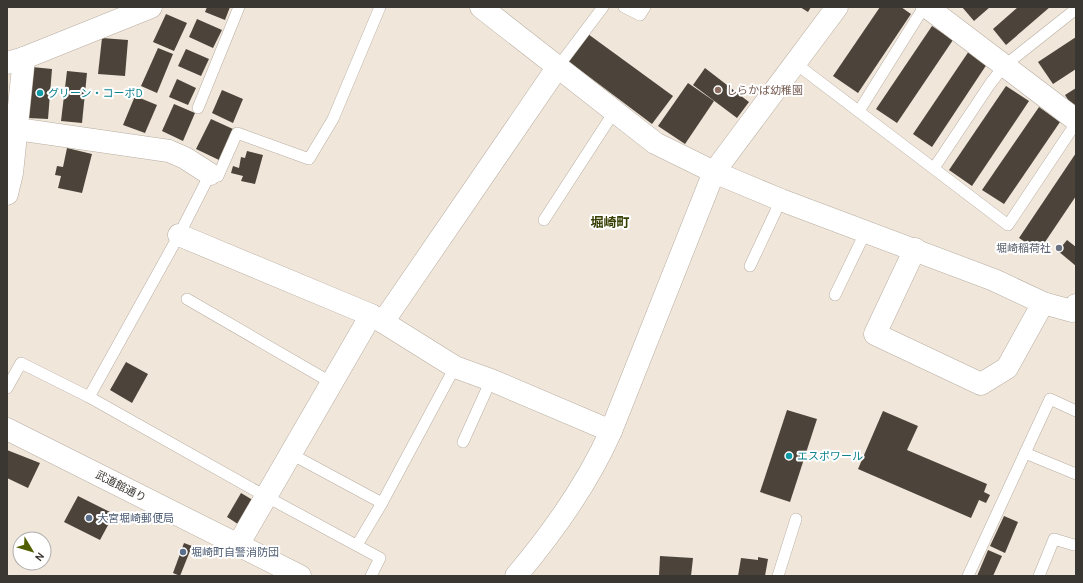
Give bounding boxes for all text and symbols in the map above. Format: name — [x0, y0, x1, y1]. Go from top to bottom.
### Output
place label: しらかば幼稚園 — [726, 84, 803, 97]
marker: しらかば幼稚園 — [713, 85, 723, 95]
place label: グリーン・コーポD — [48, 87, 143, 100]
marker: グリーン・コーポD — [35, 88, 45, 98]
district label: 堀崎町 — [590, 215, 630, 230]
place label: 堀崎稲荷社 — [996, 242, 1051, 255]
marker: 堀崎稲荷社 — [1054, 243, 1064, 253]
place label: エスポワール — [797, 450, 863, 463]
marker: エスポワール — [784, 451, 794, 461]
street label: 武道館通り — [93, 468, 148, 505]
place label: 大宮堀崎郵便局 — [97, 512, 174, 525]
marker: 大宮堀崎郵便局 — [84, 513, 94, 523]
north arrow — [12, 531, 52, 571]
place label: 堀崎町自警消防団 — [191, 546, 279, 559]
marker: 堀崎町自警消防団 — [178, 547, 188, 557]
text: N — [32, 550, 47, 564]

